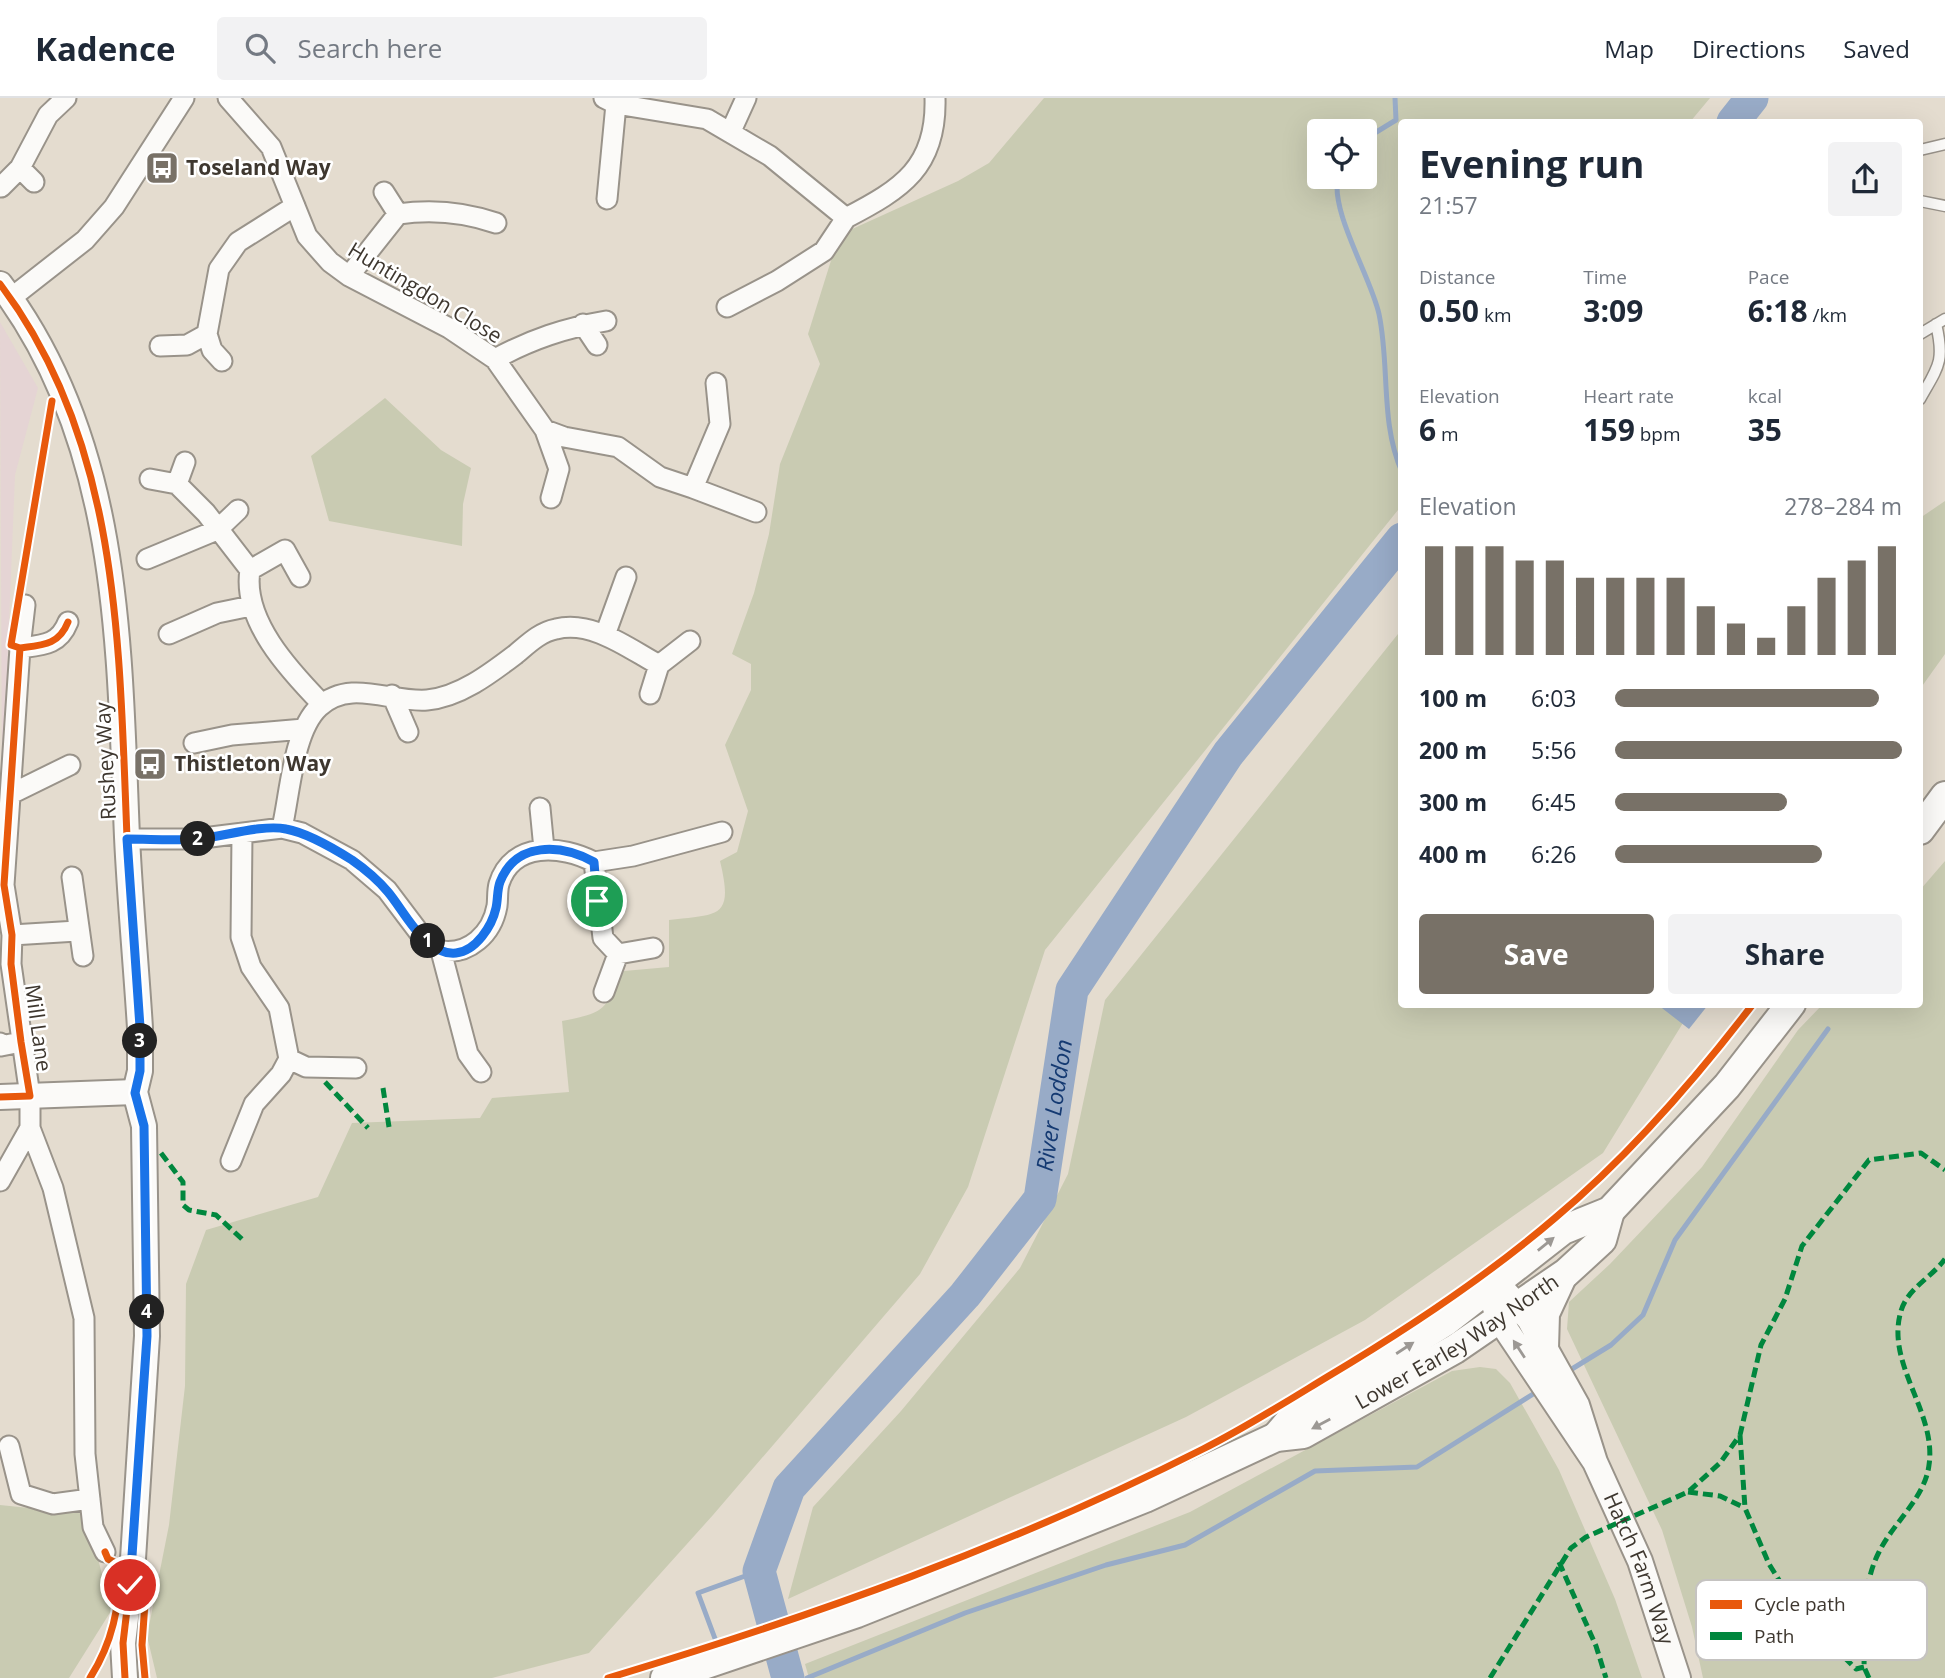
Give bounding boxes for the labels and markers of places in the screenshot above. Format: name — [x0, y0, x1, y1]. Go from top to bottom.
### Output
bus stop icon: Toseland Way — [143, 149, 181, 187]
place label: Toseland Way — [186, 153, 331, 181]
bus stop icon: Thistleton Way — [131, 745, 169, 783]
place label: Thistleton Way — [174, 749, 331, 777]
pin: 2 — [180, 822, 216, 856]
pin — [567, 871, 627, 931]
pin: 1 — [410, 924, 446, 958]
pin: 3 — [122, 1024, 158, 1058]
pin: 4 — [130, 1294, 164, 1330]
pin — [100, 1555, 160, 1615]

